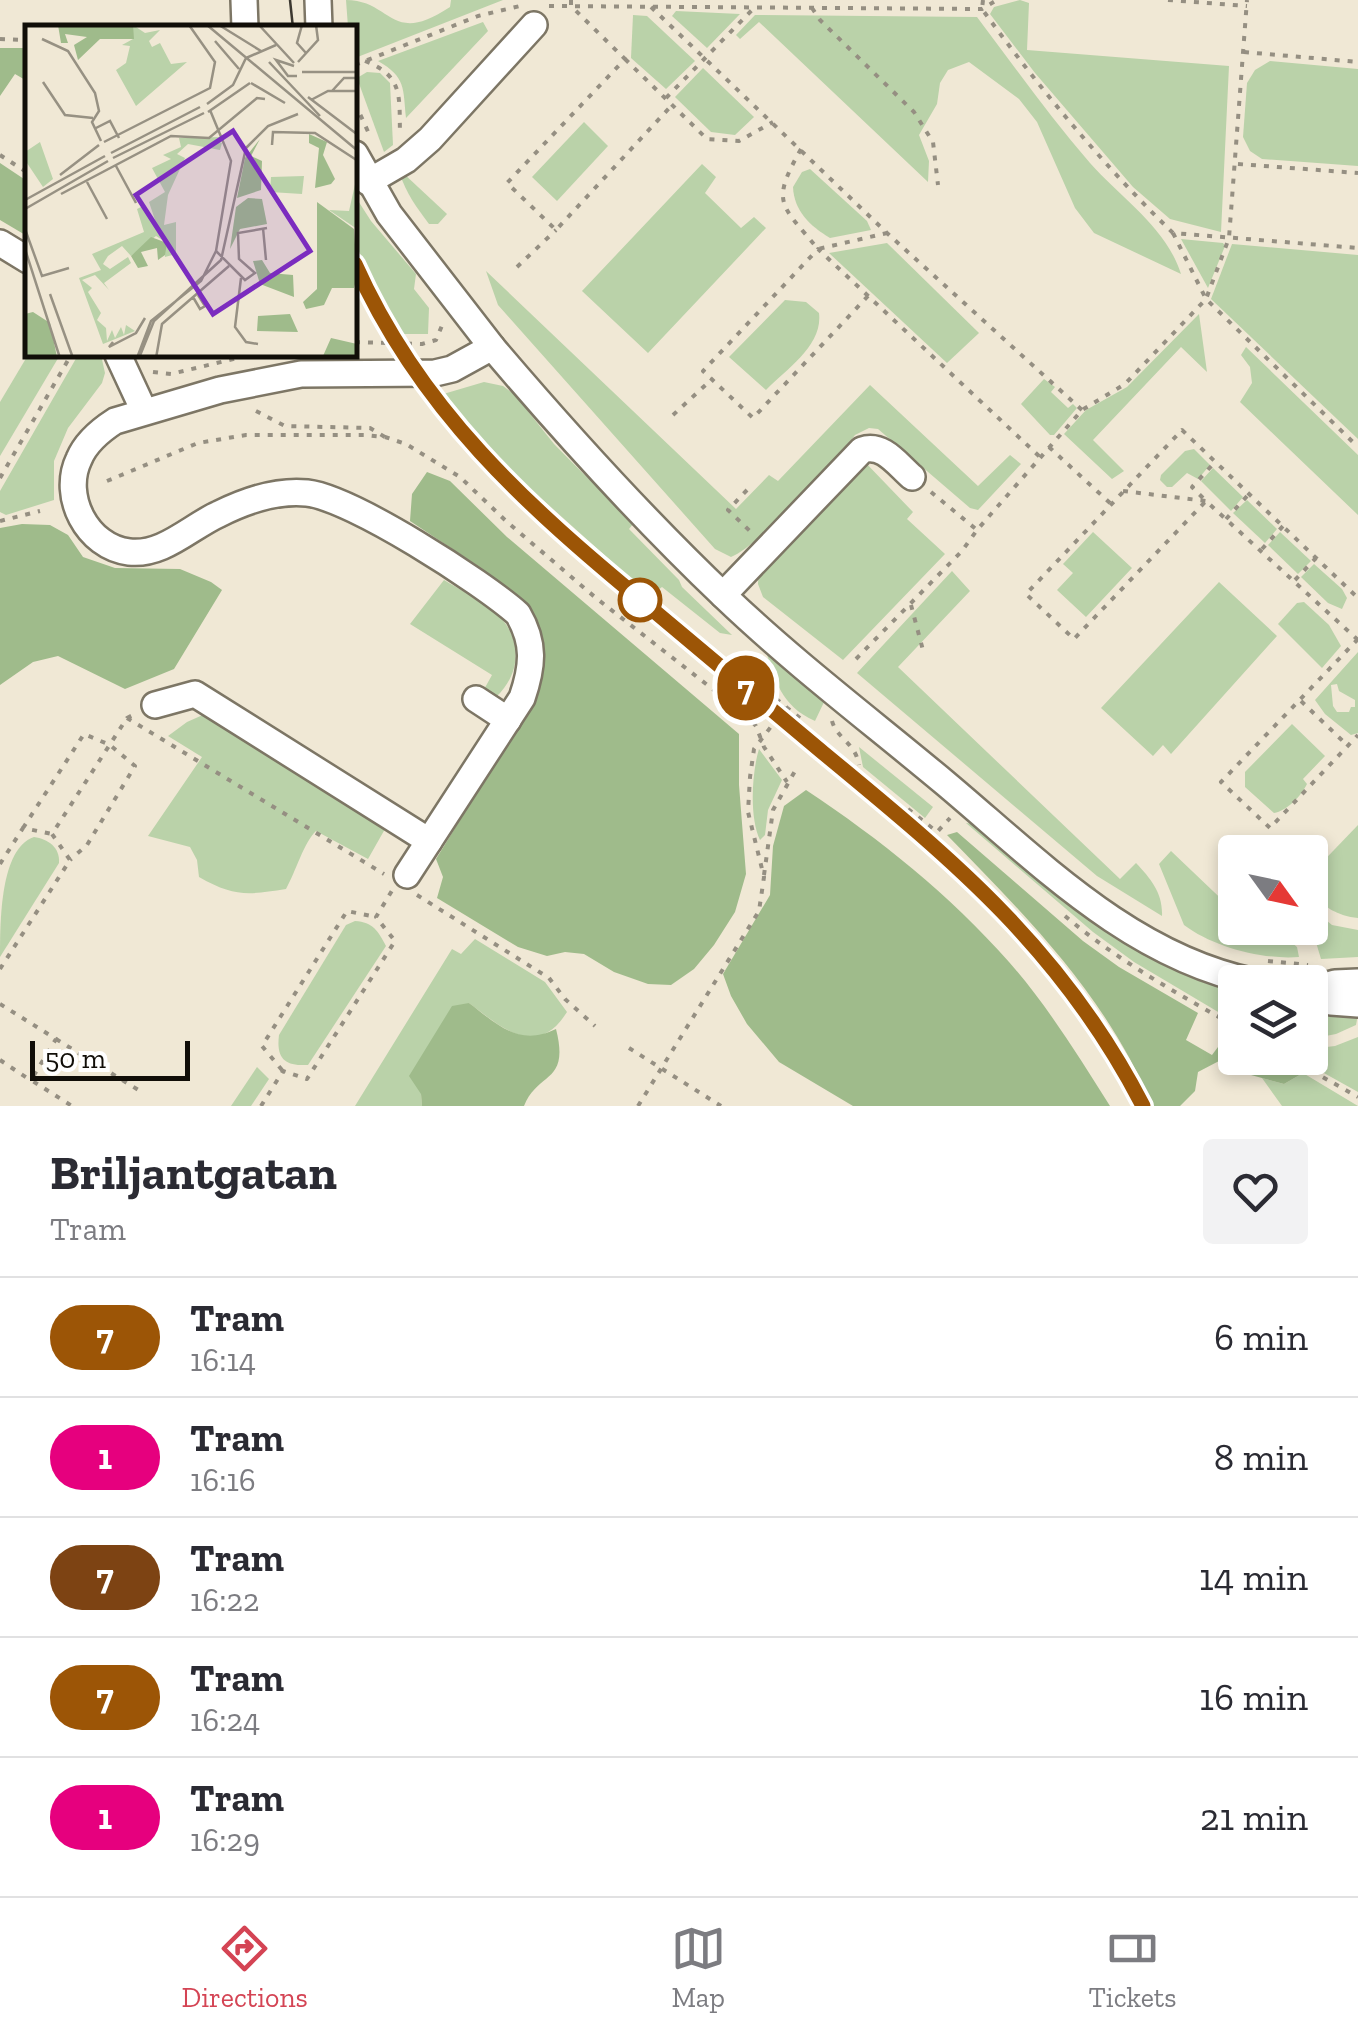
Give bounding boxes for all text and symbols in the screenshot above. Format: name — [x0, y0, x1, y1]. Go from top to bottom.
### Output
inset map — [25, 25, 358, 358]
unlabelled marker — [619, 579, 661, 621]
line badge: 7 — [714, 656, 778, 720]
text: 7 — [737, 667, 755, 709]
north arrow — [1218, 835, 1328, 945]
map controls — [1218, 835, 1328, 1075]
button: layers — [1218, 965, 1328, 1075]
scale bar — [30, 1036, 190, 1080]
text: 50 m — [45, 1042, 106, 1075]
button: heart — [1203, 1139, 1308, 1244]
text: Briljantgatan — [50, 1144, 337, 1201]
text: Tram — [50, 1210, 126, 1248]
text: Tram — [190, 1295, 284, 1341]
text: 6 min — [1214, 1314, 1308, 1360]
text: 7 — [96, 1316, 114, 1358]
text: 16:14 — [190, 1341, 256, 1379]
text: Tram — [190, 1415, 284, 1461]
text: 8 min — [1214, 1434, 1308, 1480]
text: 1 — [98, 1436, 112, 1478]
text: 16:16 — [190, 1461, 256, 1499]
text: Tram — [190, 1535, 284, 1581]
text: 14 min — [1199, 1554, 1308, 1600]
text: 7 — [96, 1556, 114, 1598]
text: 16:22 — [190, 1581, 259, 1619]
text: Tram — [190, 1655, 284, 1701]
text: 16 min — [1199, 1674, 1308, 1720]
text: 7 — [96, 1676, 114, 1718]
text: 16:24 — [190, 1701, 260, 1739]
text: Tram — [190, 1775, 284, 1821]
text: 21 min — [1200, 1794, 1308, 1840]
text: 1 — [98, 1796, 112, 1838]
text: 16:29 — [190, 1821, 260, 1859]
tab: Directions — [181, 1921, 308, 2014]
tab: Map — [671, 1921, 726, 2014]
tab: Tickets — [1088, 1921, 1177, 2014]

